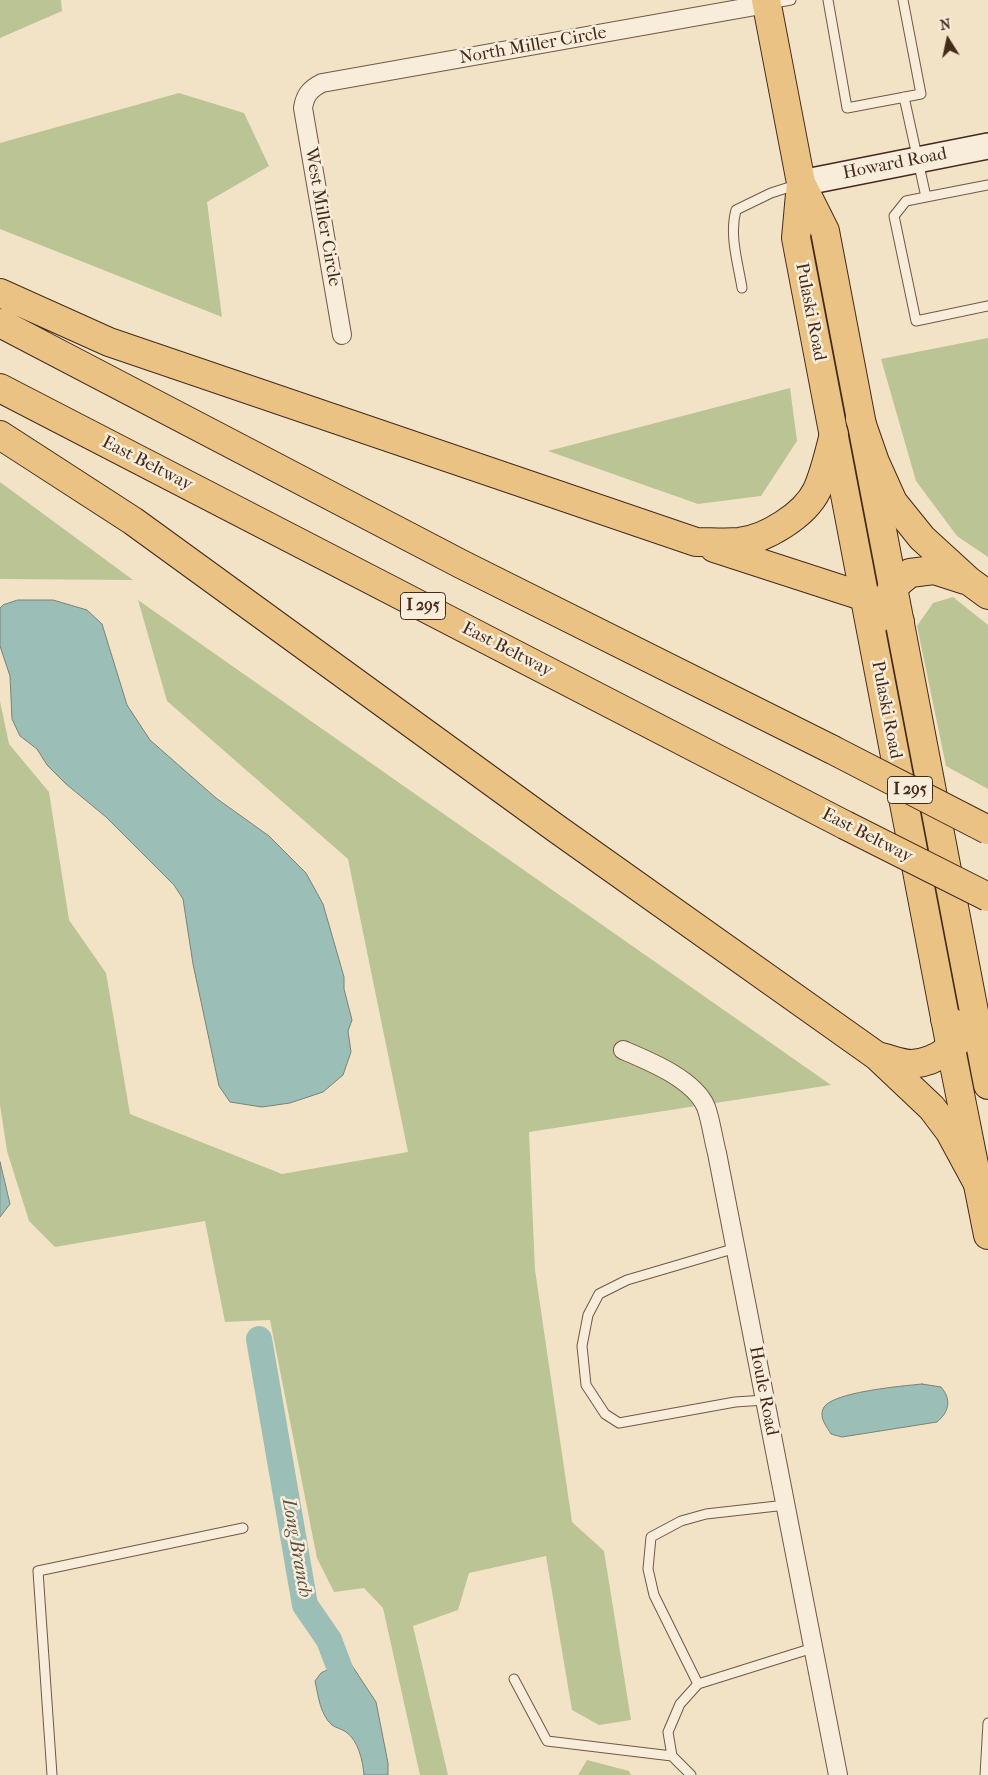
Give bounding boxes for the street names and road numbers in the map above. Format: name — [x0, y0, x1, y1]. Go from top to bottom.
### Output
street label: North Miller Circle — [458, 22, 608, 70]
street label: Howard Road — [841, 143, 949, 185]
street label: West Miller Circle — [299, 146, 345, 288]
street label: Pulaski Road — [790, 261, 830, 363]
street label: East Beltway — [98, 432, 196, 496]
road number: I 295 — [400, 592, 446, 620]
street label: East Beltway — [458, 618, 556, 682]
street label: Pulaski Road — [866, 659, 906, 761]
road number: I 295 — [888, 776, 932, 804]
street label: East Beltway — [818, 804, 916, 868]
street label: Houle Road — [744, 1344, 782, 1438]

